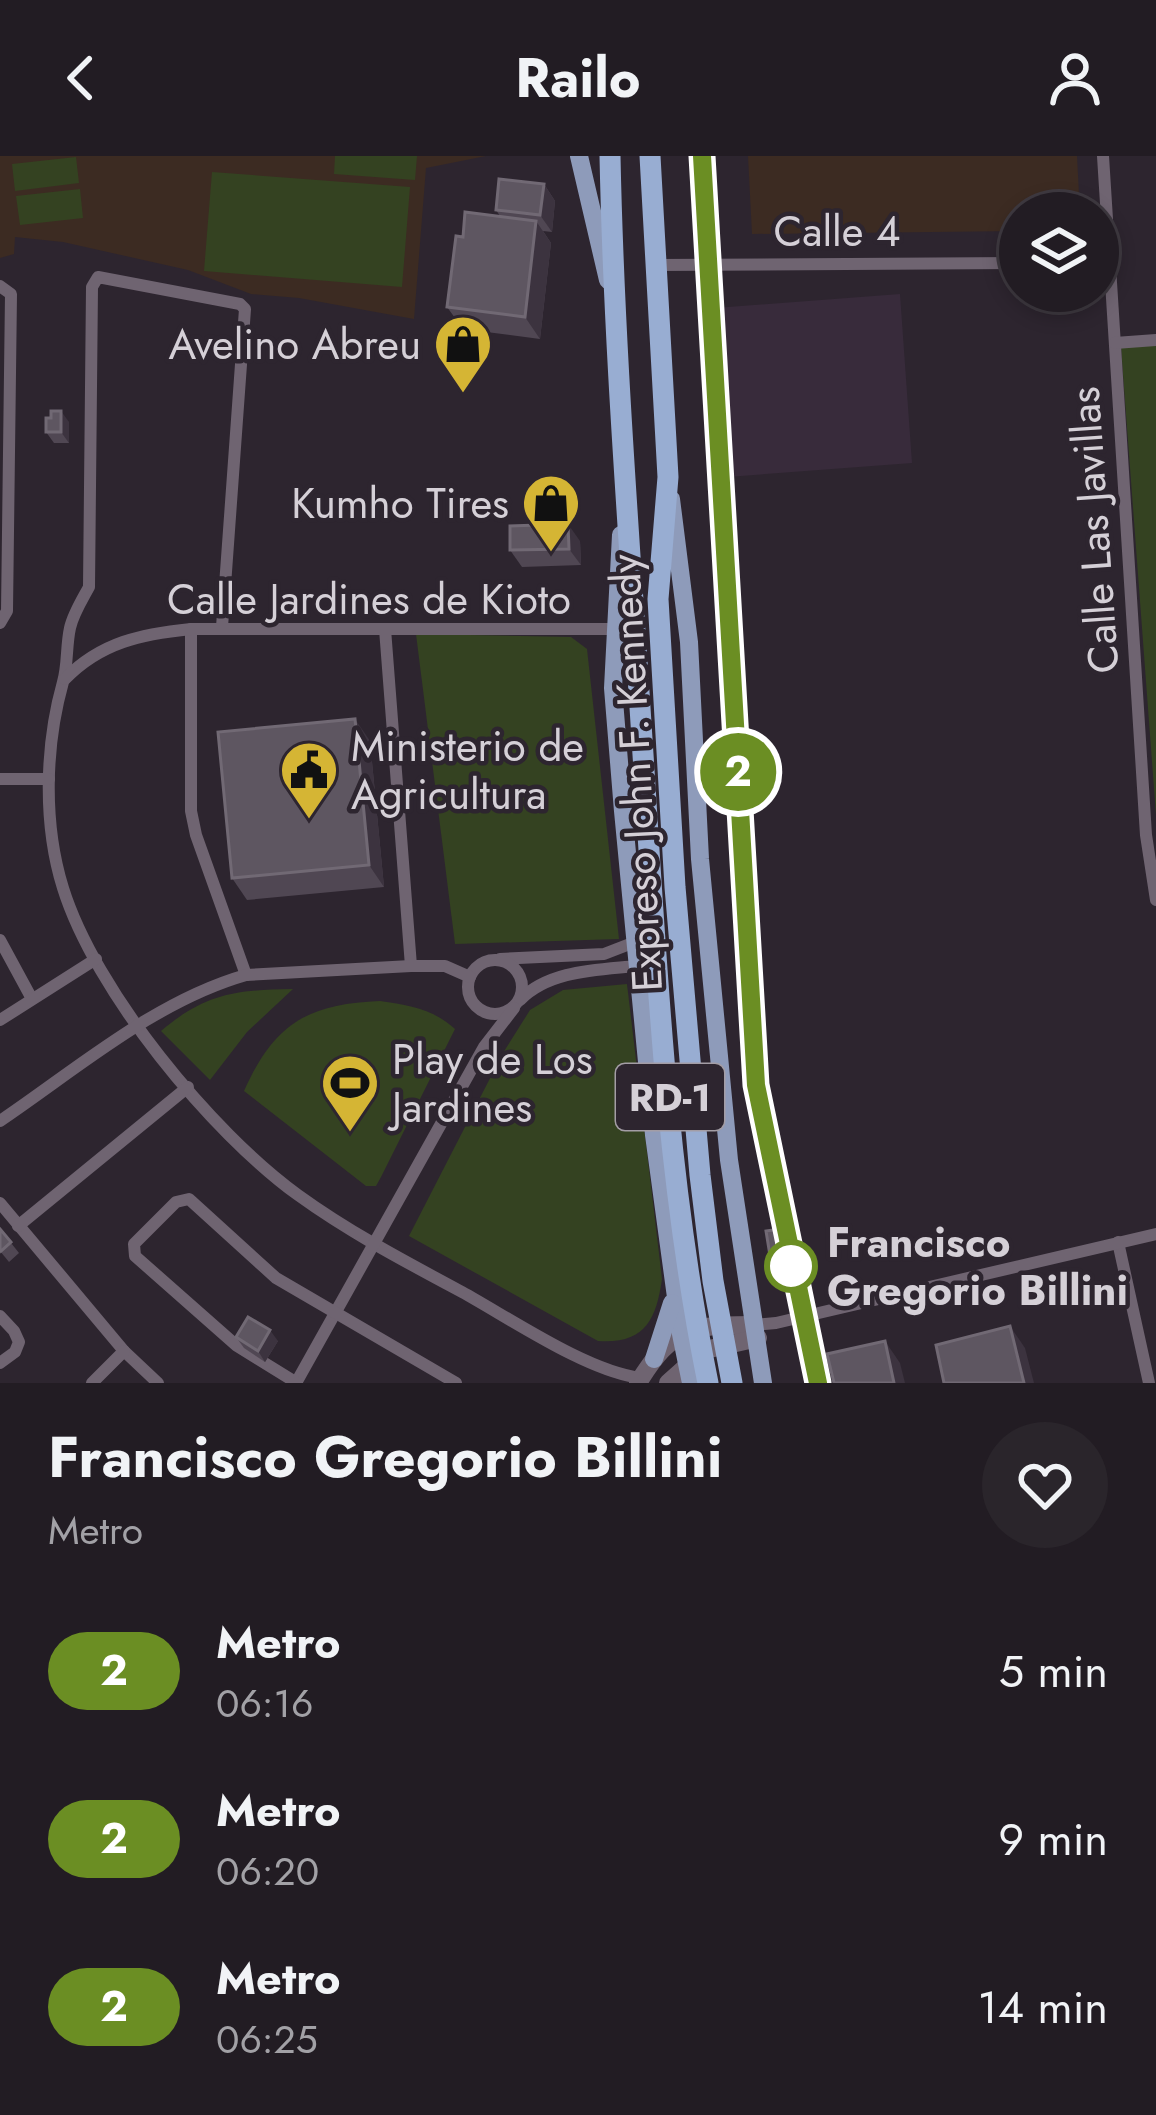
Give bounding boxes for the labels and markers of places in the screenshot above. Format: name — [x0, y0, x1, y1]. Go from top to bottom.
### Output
shop icon: Avelino Abreu — [432, 313, 494, 395]
place label: Avelino Abreu — [169, 314, 421, 375]
shop icon: Kumho Tires — [520, 472, 582, 554]
place label: Kumho Tires — [291, 473, 509, 534]
place label: Ministerio de Agricultura — [351, 716, 584, 825]
public building icon: Ministerio de Agricultura — [278, 739, 340, 821]
place label: Play de Los Jardines — [387, 1029, 593, 1138]
sports icon: Play de Los Jardines — [319, 1052, 381, 1134]
place label: Francisco Gregorio Billini — [827, 1212, 1128, 1321]
marker: Francisco Gregorio Billini — [766, 1241, 816, 1291]

